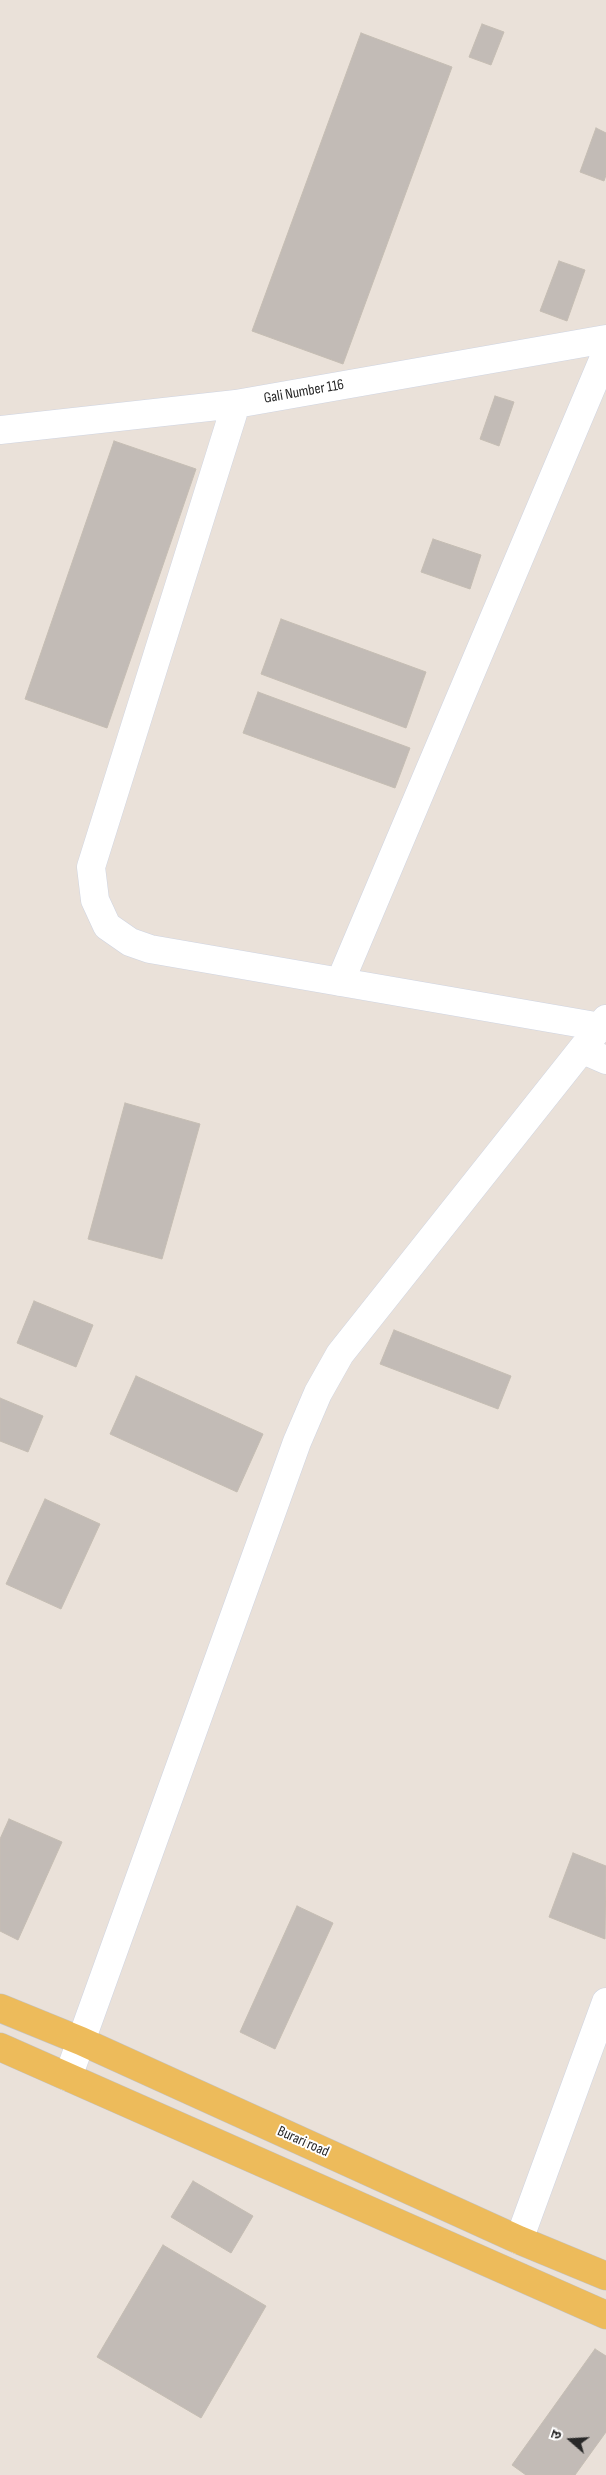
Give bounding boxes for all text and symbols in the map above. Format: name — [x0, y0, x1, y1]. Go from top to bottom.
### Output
street label: Gali Number 116 — [263, 376, 345, 408]
street label: Burari road — [274, 2123, 332, 2161]
north arrow — [546, 2415, 596, 2465]
text: उ — [547, 2428, 566, 2442]

